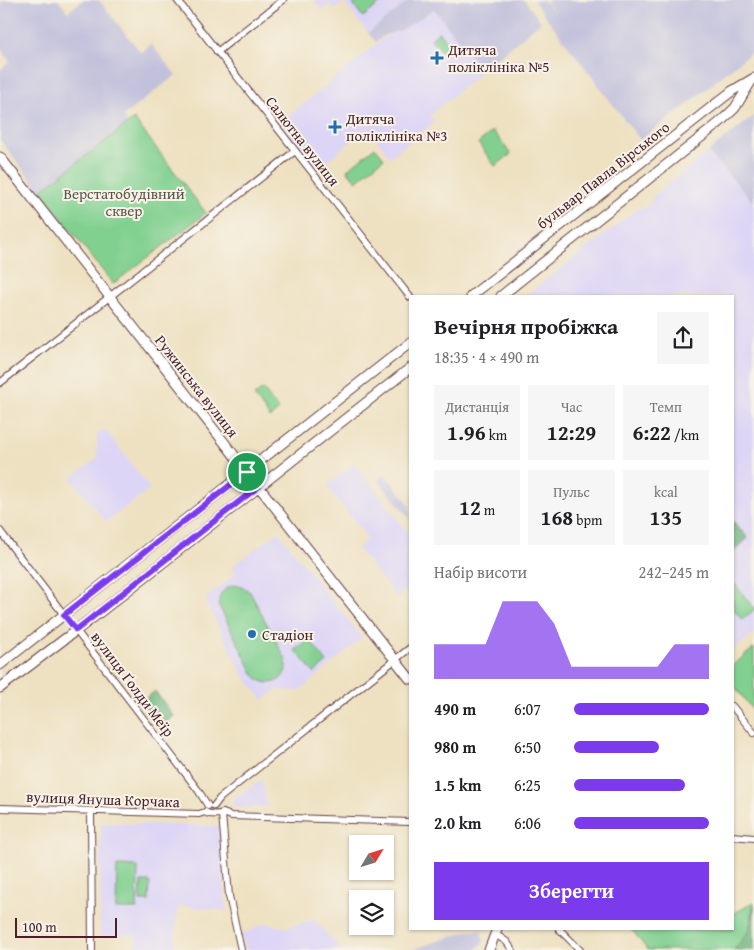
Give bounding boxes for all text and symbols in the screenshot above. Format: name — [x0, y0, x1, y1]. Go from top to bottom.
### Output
place label: Дитяча поліклініка №5 — [447, 39, 550, 77]
marker: Дитяча поліклініка №5 — [430, 51, 444, 65]
street label: Салютна вулиця — [261, 92, 345, 191]
place label: Дитяча поліклініка №3 — [345, 108, 448, 146]
street label: бульвар Павла Вірського — [532, 116, 674, 234]
marker: Дитяча поліклініка №3 — [328, 120, 342, 134]
park label: Верстатобудівний сквер — [63, 183, 185, 221]
text: Вечірня пробіжка — [434, 310, 618, 342]
button: share — [657, 312, 709, 364]
street label: Ружинська вулиця — [150, 330, 244, 442]
text: 18:35 · 4 × 490 m — [434, 345, 539, 369]
text: Дистанція — [445, 397, 509, 417]
text: Час — [561, 397, 582, 417]
text: Темп — [650, 397, 682, 417]
text: 1.96 — [447, 417, 486, 448]
text: 12:29 — [547, 417, 596, 448]
text: 6:22 — [632, 417, 671, 448]
text: km — [486, 425, 507, 445]
text: /km — [671, 425, 699, 445]
pin — [226, 451, 268, 493]
icon: arrive — [233, 458, 261, 486]
text: Пульс — [553, 482, 590, 502]
text: kcal — [654, 482, 678, 502]
text: 12 — [459, 492, 481, 523]
text: m — [481, 500, 495, 520]
text: 168 — [541, 502, 573, 533]
text: 135 — [650, 502, 682, 533]
text: bpm — [573, 510, 602, 530]
text: Набір висоти — [434, 560, 527, 584]
text: 242–245 m — [639, 560, 709, 584]
place label: Стадіон — [262, 624, 314, 645]
street label: вулиця Ґолди Меїр — [87, 627, 179, 741]
marker: Стадіон — [246, 628, 258, 640]
text: 490 m — [434, 697, 476, 721]
text: 6:07 — [514, 697, 541, 721]
text: 980 m — [434, 735, 476, 759]
text: 6:50 — [514, 735, 541, 759]
text: 1.5 km — [434, 773, 481, 797]
text: 6:25 — [514, 773, 541, 797]
street label: вулиця Януша Корчака — [26, 786, 181, 812]
text: 2.0 km — [434, 811, 481, 835]
text: 6:06 — [514, 811, 541, 835]
north arrow — [349, 835, 394, 880]
map controls — [349, 835, 394, 935]
button: Зберегти — [434, 862, 709, 920]
button: layers — [349, 890, 394, 935]
scale bar — [15, 915, 118, 938]
text: 100 m — [22, 917, 57, 937]

